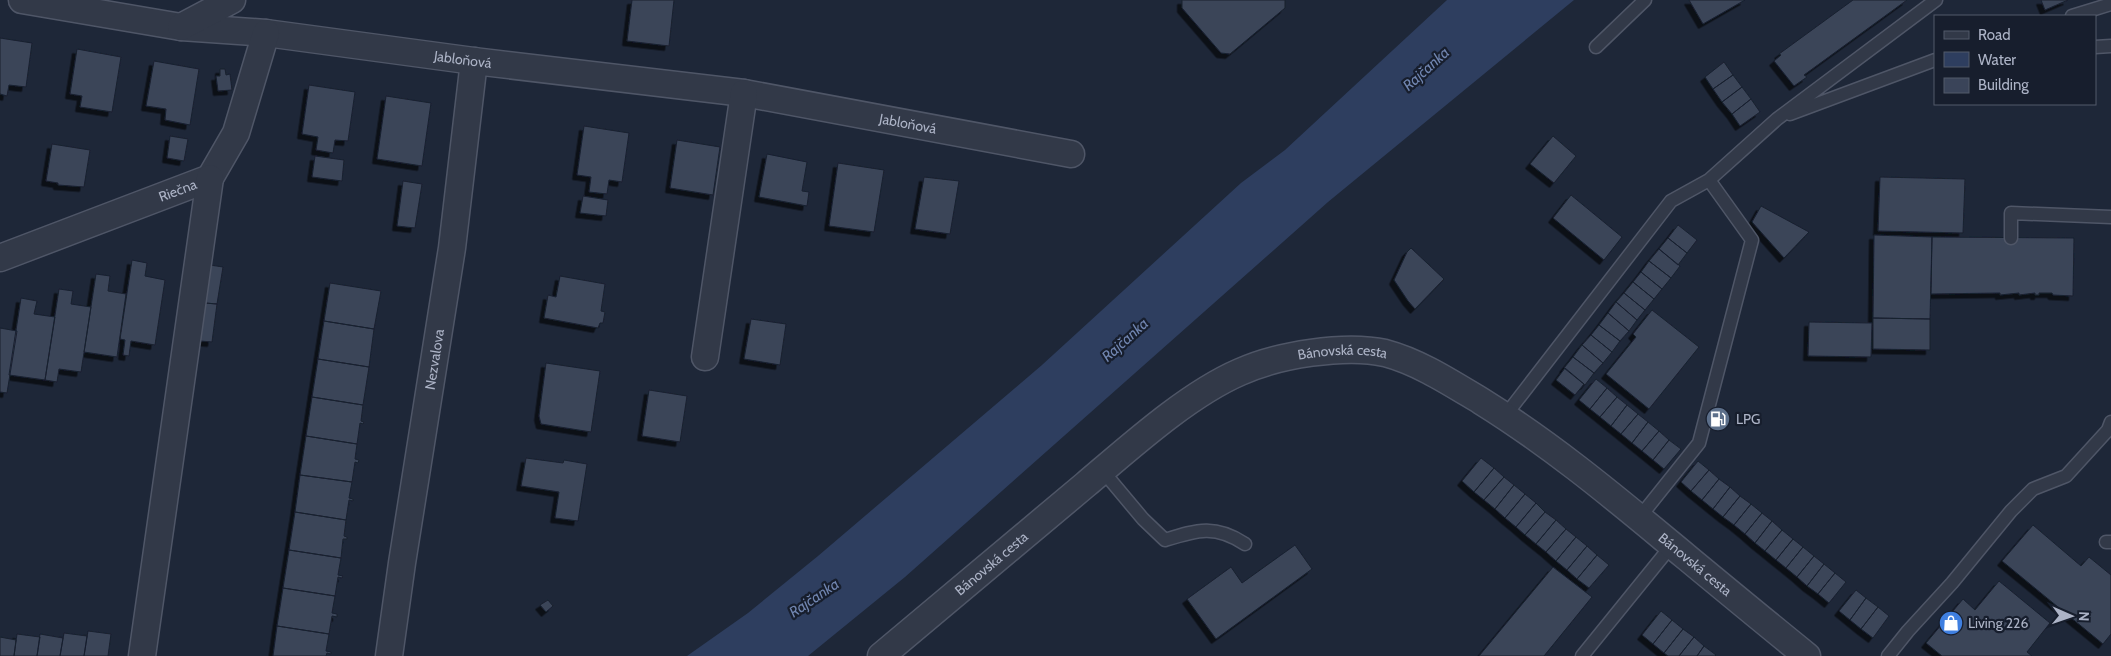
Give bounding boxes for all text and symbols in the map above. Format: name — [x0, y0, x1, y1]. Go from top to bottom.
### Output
legend — [1934, 15, 2096, 105]
text: Road — [1978, 26, 2011, 44]
water label: Rajčanka — [1399, 43, 1453, 95]
street label: Jabloňová — [432, 47, 493, 72]
text: Water — [1978, 51, 2016, 69]
text: Building — [1978, 76, 2029, 94]
street label: Jabloňová — [877, 109, 938, 138]
street label: Riečna — [156, 175, 199, 206]
water label: Rajčanka — [1098, 314, 1152, 366]
street label: Nezvalova — [421, 327, 448, 391]
street label: Bánovská cesta — [1296, 341, 1389, 364]
fuel station icon: LPG — [1705, 406, 1731, 432]
place label: LPG — [1736, 410, 1760, 428]
street label: Bánovská cesta — [951, 528, 1032, 599]
street label: Bánovská cesta — [1655, 529, 1736, 600]
water label: Rajčanka — [786, 575, 842, 621]
north arrow — [2046, 591, 2096, 641]
shop icon: Living 226 — [1938, 610, 1964, 636]
text: N — [2075, 611, 2093, 622]
place label: Living 226 — [1968, 614, 2028, 632]

